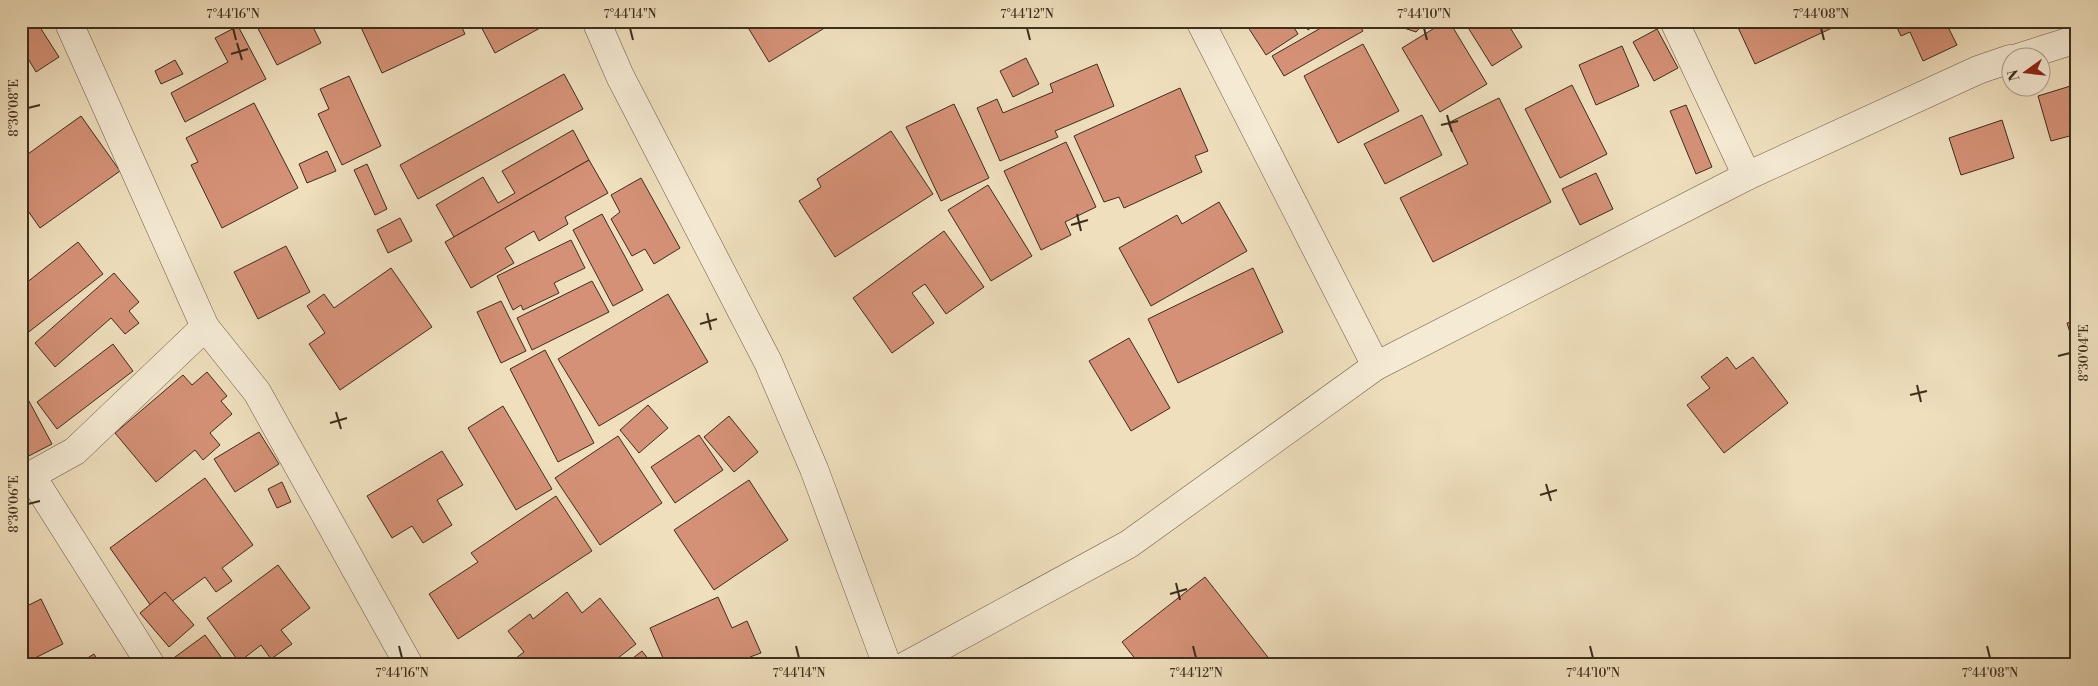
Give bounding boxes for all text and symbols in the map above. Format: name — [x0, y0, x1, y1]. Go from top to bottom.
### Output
text: 7°44'16"N — [206, 7, 260, 22]
text: 7°44'14"N — [603, 7, 657, 22]
text: 7°44'12"N — [1000, 7, 1054, 22]
text: 7°44'10"N — [1397, 7, 1451, 22]
text: 7°44'08"N — [1793, 7, 1849, 22]
north arrow — [2000, 48, 2050, 98]
text: N — [2004, 67, 2025, 83]
text: 8°30'08"E — [7, 79, 22, 137]
text: 8°30'04"E — [2077, 324, 2092, 382]
text: 8°30'06"E — [7, 475, 22, 533]
text: 7°44'16"N — [375, 666, 429, 681]
text: 7°44'14"N — [772, 666, 826, 681]
text: 7°44'12"N — [1169, 666, 1223, 681]
text: 7°44'10"N — [1566, 666, 1620, 681]
text: 7°44'08"N — [1962, 666, 2018, 681]

